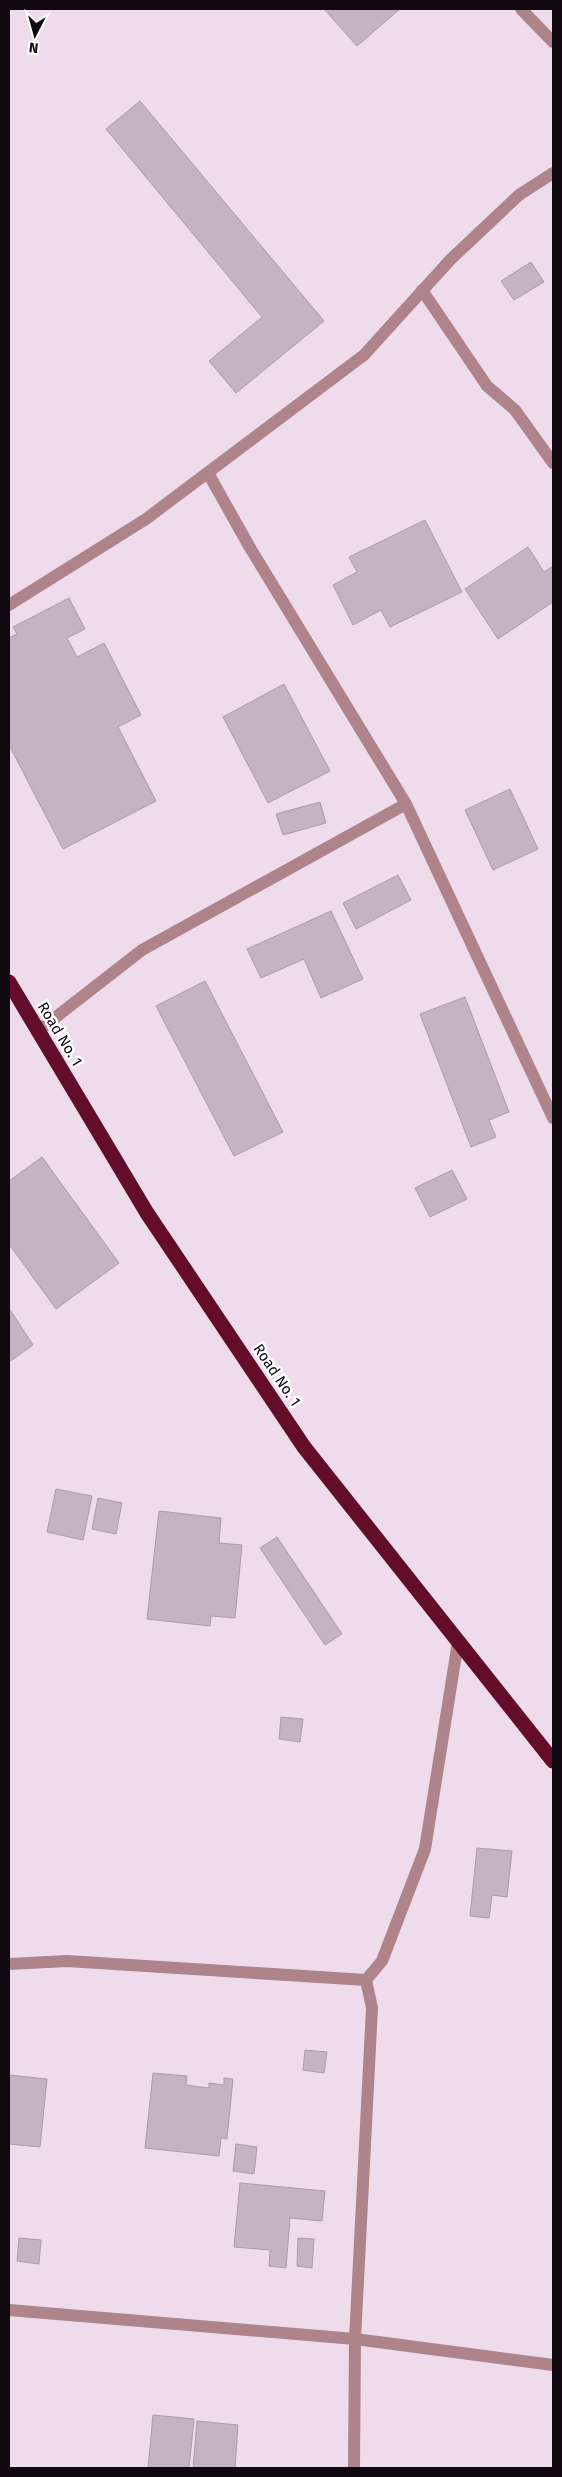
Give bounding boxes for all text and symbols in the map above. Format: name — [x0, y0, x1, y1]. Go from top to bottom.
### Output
north arrow — [10, 10, 60, 60]
text: N — [28, 38, 39, 56]
street label: Road No. 1 — [34, 999, 86, 1069]
street label: Road No. 1 — [250, 1340, 304, 1410]

